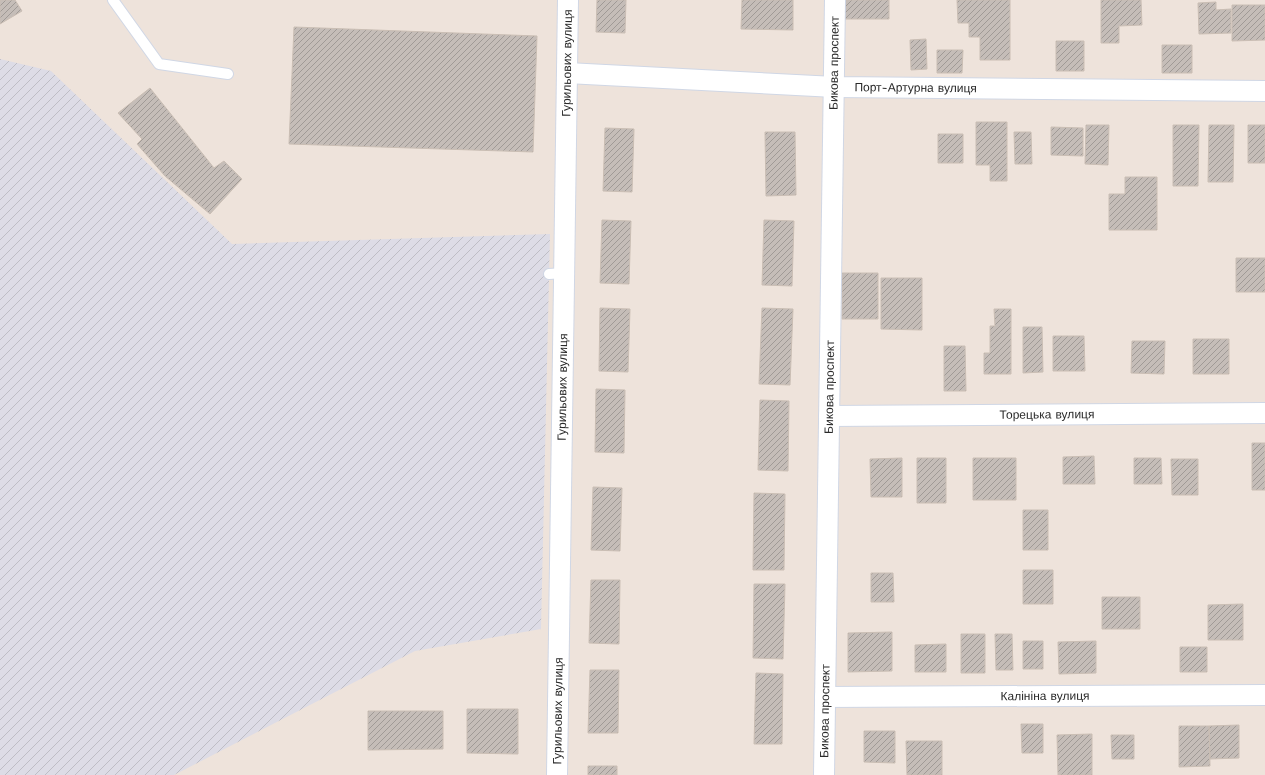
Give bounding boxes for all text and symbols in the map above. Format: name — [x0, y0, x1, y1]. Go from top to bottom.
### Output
street label: Гурильових вулиця — [559, 9, 575, 117]
street label: Бикова проспект — [826, 16, 842, 110]
street label: Порт-Артурна вулиця — [854, 80, 977, 95]
street label: Гурильових вулиця — [555, 333, 570, 441]
street label: Бикова проспект — [822, 340, 837, 434]
street label: Торецька вулиця — [1000, 407, 1094, 422]
street label: Гурильових вулиця — [550, 657, 566, 765]
street label: Бикова проспект — [817, 664, 833, 758]
street label: Калініна вулиця — [1000, 689, 1090, 703]

